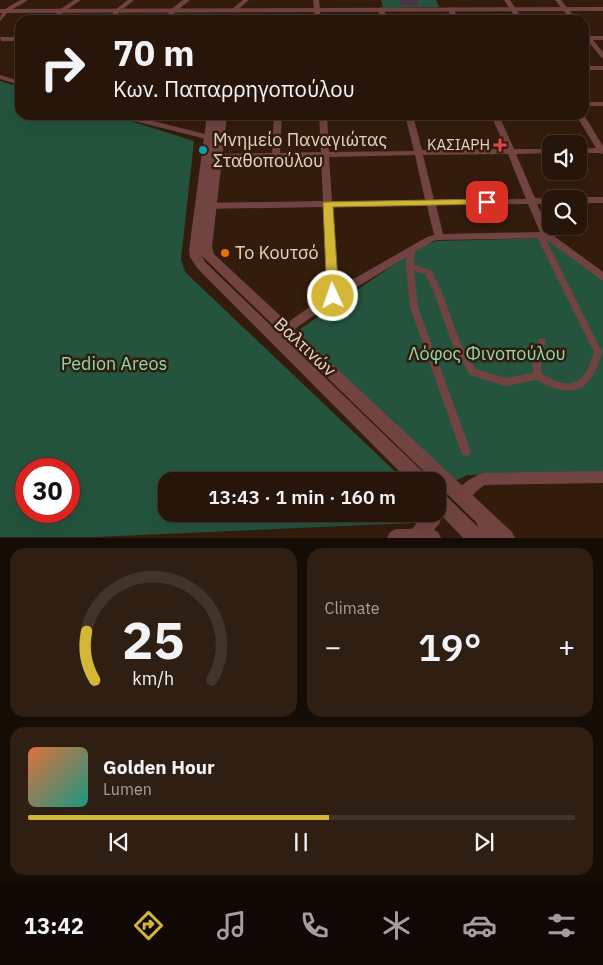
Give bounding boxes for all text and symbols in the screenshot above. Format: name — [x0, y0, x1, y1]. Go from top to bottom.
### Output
text: 70 m — [113, 30, 195, 76]
icon: right — [30, 35, 95, 100]
text: Κων. Παπαρρηγοπούλου — [113, 74, 355, 103]
place label: Μνημείο Παναγιώτας Σταθοπούλου — [213, 128, 387, 172]
place label: ΚΑΣΙΑΡΗ — [427, 135, 490, 154]
map controls — [542, 135, 587, 235]
button: sound — [542, 135, 587, 180]
marker: ΚΑΣΙΑΡΗ — [494, 139, 506, 151]
marker: Μνημείο Παναγιώτας Σταθοπούλου — [197, 144, 209, 156]
pin — [466, 181, 508, 223]
icon: arrive — [473, 188, 501, 216]
button: search — [542, 190, 587, 235]
place label: Το Κουτσό — [235, 241, 319, 264]
marker: Το Κουτσό — [219, 247, 231, 259]
position arrow — [306, 269, 358, 321]
street label: Βαλτινών — [269, 312, 341, 381]
park label: Λόφος Φινοπούλου — [408, 342, 566, 365]
park label: Pedion Areos — [61, 352, 167, 375]
speed limit sign: 30 — [15, 458, 80, 523]
text: 13:43 · 1 min · 160 m — [208, 485, 396, 509]
text: Climate — [325, 598, 380, 618]
text: 25 — [122, 606, 184, 673]
text: 19° — [418, 622, 481, 671]
text: − — [325, 628, 341, 665]
text: + — [558, 628, 575, 665]
text: km/h — [132, 667, 174, 690]
text: Golden Hour — [103, 755, 215, 779]
text: Lumen — [103, 779, 152, 799]
icon: previous — [105, 828, 133, 856]
icon: pause — [287, 828, 315, 856]
icon: next — [470, 828, 498, 856]
icon: directions — [131, 908, 166, 943]
icon: music — [214, 908, 249, 943]
icon: phone — [297, 908, 332, 943]
icon: climate — [379, 908, 414, 943]
icon: car — [462, 908, 497, 943]
icon: filters — [544, 908, 579, 943]
text: 13:42 — [24, 911, 84, 940]

